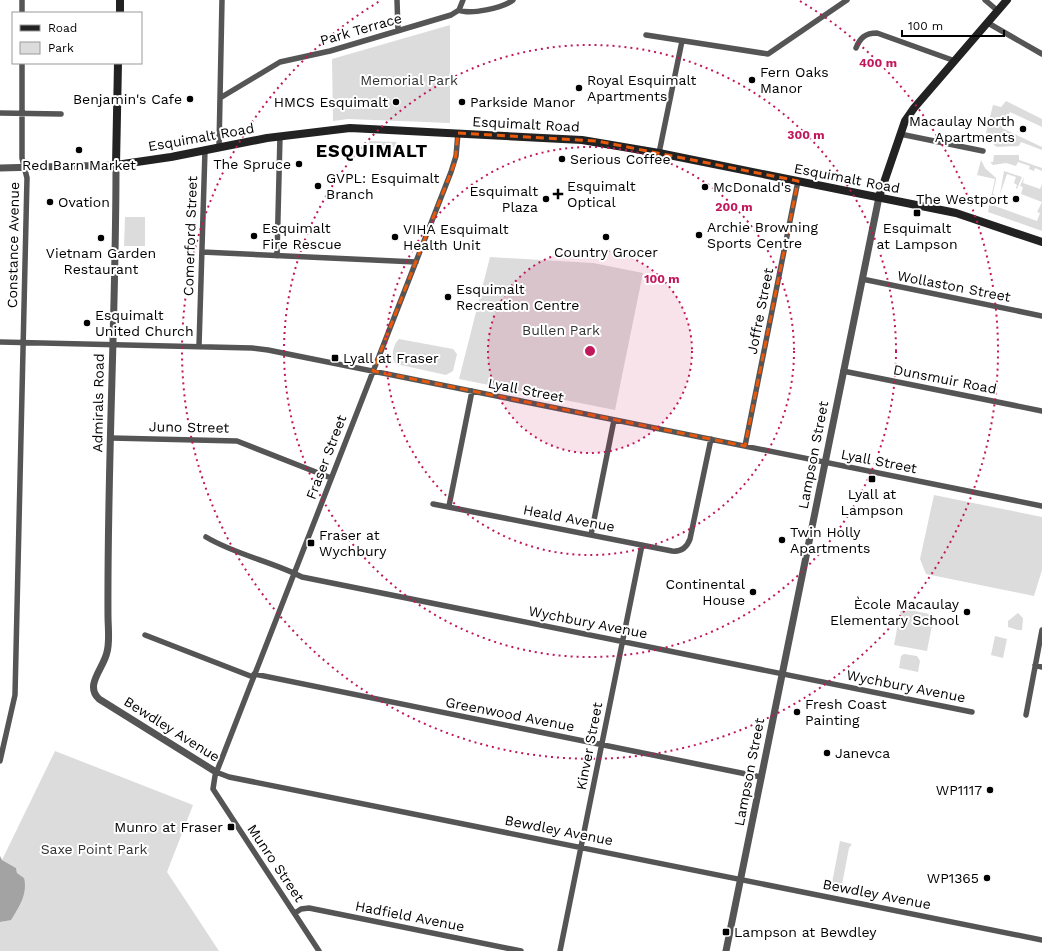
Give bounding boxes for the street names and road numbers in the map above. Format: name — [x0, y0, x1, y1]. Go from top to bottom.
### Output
street label: Park Terrace — [318, 10, 404, 48]
street label: Esquimalt Road — [472, 113, 580, 135]
street label: Esquimalt Road — [147, 120, 255, 154]
street label: Esquimalt Road — [793, 160, 901, 196]
street label: Comerford Street — [180, 176, 200, 296]
street label: Constance Avenue — [4, 182, 22, 308]
street label: Joffre Street — [744, 266, 776, 356]
street label: Wollaston Street — [896, 267, 1012, 305]
street label: Admirals Road — [89, 353, 107, 453]
street label: Dunsmuir Road — [892, 361, 998, 397]
street label: Lyall Street — [487, 375, 565, 405]
street label: Lampson Street — [795, 399, 831, 510]
street label: Fraser Street — [303, 412, 349, 501]
street label: Juno Street — [149, 418, 229, 436]
street label: Lyall Street — [840, 446, 918, 476]
street label: Heald Avenue — [522, 501, 616, 535]
street label: Wychbury Avenue — [527, 603, 649, 641]
street label: Wychbury Avenue — [845, 667, 967, 705]
street label: Bewdley Avenue — [121, 693, 223, 765]
street label: Greenwood Avenue — [444, 694, 576, 734]
street label: Kinver Street — [573, 701, 605, 791]
street label: Lampson Street — [731, 716, 767, 827]
street label: Bewdley Avenue — [504, 812, 614, 848]
street label: Munro Street — [244, 821, 308, 905]
street label: Bewdley Avenue — [822, 876, 932, 912]
street label: Hadfield Avenue — [354, 898, 466, 934]

